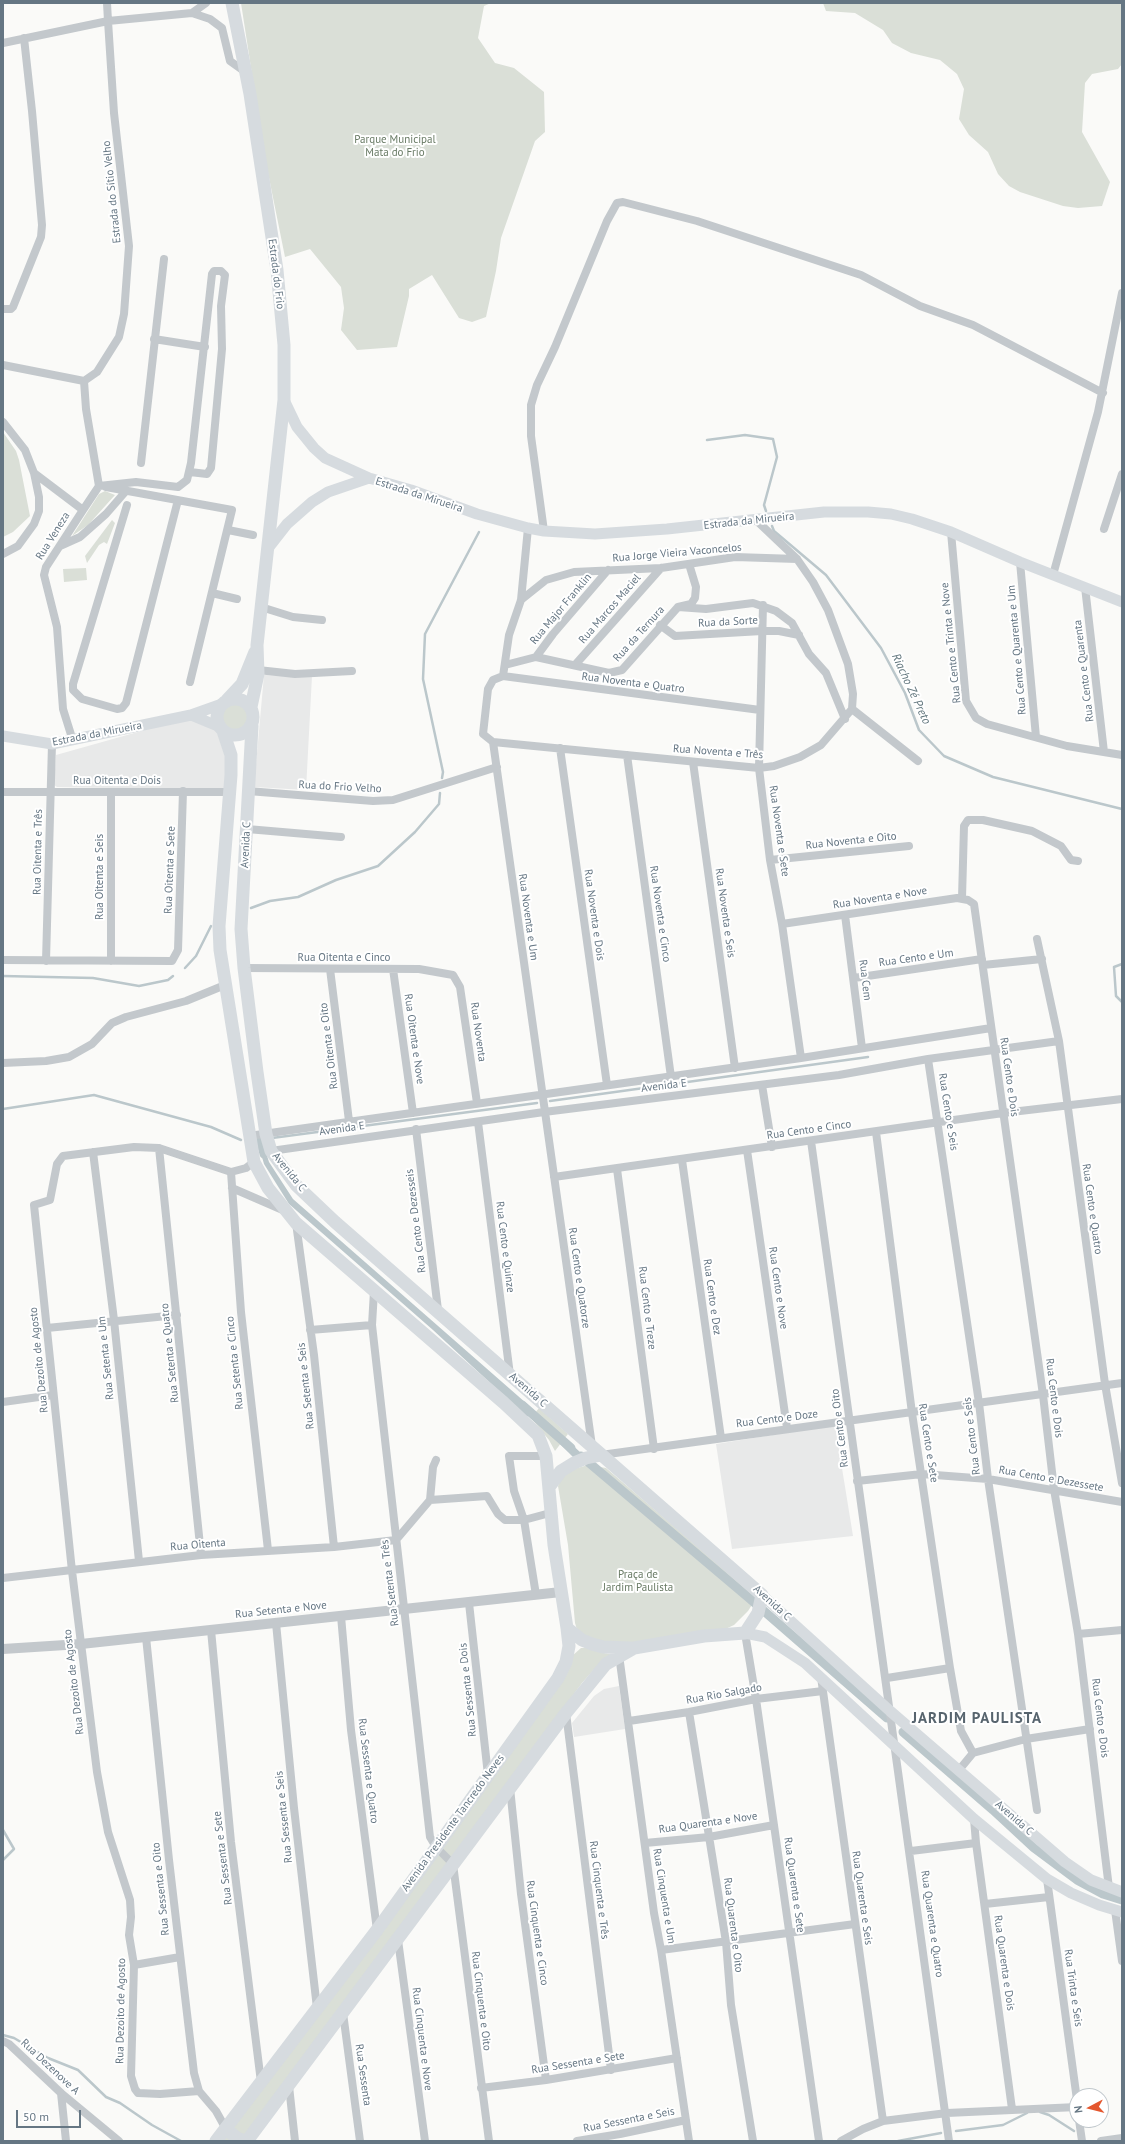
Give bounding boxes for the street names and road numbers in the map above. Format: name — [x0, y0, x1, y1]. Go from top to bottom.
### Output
street label: Estrada do Sítio Velho — [100, 140, 124, 244]
street label: Estrada do Frio — [265, 238, 287, 310]
street label: Estrada da Mirueira — [374, 475, 464, 515]
street label: Rua Veneza — [33, 510, 73, 562]
street label: Estrada da Mirueira — [703, 510, 795, 532]
street label: Rua Jorge Vieira Vaconcelos — [612, 541, 742, 565]
street label: Rua Major Franklin — [527, 571, 595, 647]
street label: Rua Marcos Maciel — [576, 572, 644, 646]
street label: Rua Cento e Trinta e Nove — [938, 582, 964, 704]
street label: Rua Cento e Quarenta e Um — [1005, 585, 1029, 715]
street label: Rua da Ternura — [611, 603, 667, 665]
street label: Rua da Sorte — [698, 614, 758, 630]
street label: Rua Cento e Quarenta — [1071, 619, 1097, 723]
street label: Rua Noventa e Quatro — [581, 670, 685, 696]
street label: Estrada da Mirueira — [51, 719, 143, 749]
street label: Rua Noventa e Três — [673, 742, 763, 762]
street label: Rua Oitenta e Dois — [73, 774, 161, 788]
street label: Rua do Frio Velho — [298, 778, 382, 796]
street label: Rua Noventa e Sete — [766, 785, 792, 877]
street label: Rua Oitenta e Três — [31, 809, 45, 895]
street label: Avenida C — [238, 821, 254, 869]
street label: Rua Oitenta e Sete — [162, 826, 178, 914]
street label: Rua Noventa e Oito — [805, 830, 897, 852]
street label: Rua Oitenta e Seis — [93, 834, 107, 920]
street label: Rua Noventa e Cinco — [647, 865, 673, 963]
street label: Rua Noventa e Seis — [712, 867, 738, 959]
street label: Rua Noventa e Dois — [581, 869, 607, 961]
street label: Rua Noventa e Um — [515, 873, 541, 961]
street label: Rua Noventa e Nove — [832, 884, 928, 912]
street label: Rua Cento e Um — [878, 946, 954, 970]
street label: Rua Oitenta e Cinco — [298, 951, 390, 965]
street label: Rua Cem — [856, 959, 874, 1001]
street label: Rua Oitenta e Nove — [401, 993, 427, 1085]
street label: Rua Noventa — [467, 1001, 489, 1063]
street label: Rua Oitenta e Oito — [317, 1002, 341, 1090]
street label: Rua Cento e Dois — [997, 1037, 1021, 1117]
street label: Rua Cento e Seis — [935, 1072, 961, 1152]
street label: Avenida E — [640, 1077, 688, 1095]
street label: Rua Cento e Cinco — [766, 1118, 852, 1142]
street label: Avenida E — [318, 1119, 366, 1139]
street label: Avenida C — [269, 1150, 309, 1194]
street label: Rua Cento e Quatro — [1079, 1163, 1105, 1255]
street label: Rua Cento e Dezesseis — [403, 1168, 429, 1274]
street label: Rua Cento e Quinze — [493, 1201, 517, 1293]
street label: Rua Cento e Quatorze — [565, 1227, 593, 1329]
street label: Rua Cento e Nove — [766, 1246, 790, 1330]
street label: Rua Cento e Dez — [700, 1258, 724, 1336]
street label: Rua Cento e Treze — [635, 1266, 659, 1350]
street label: Rua Setenta e Quatro — [158, 1302, 182, 1404]
street label: Rua Dezoito de Agosto — [27, 1307, 51, 1413]
street label: Rua Setenta e Um — [95, 1315, 117, 1401]
street label: Rua Setenta e Cinco — [224, 1316, 246, 1410]
street label: Rua Setenta e Seis — [295, 1342, 317, 1430]
street label: Rua Cento e Dois — [1043, 1358, 1065, 1438]
street label: Avenida C — [506, 1370, 550, 1410]
street label: Rua Cento e Oito — [829, 1388, 851, 1468]
street label: Rua Cento e Seis — [961, 1396, 983, 1476]
street label: Rua Cento e Sete — [915, 1403, 941, 1483]
street label: Rua Cento e Doze — [735, 1407, 819, 1431]
street label: Rua Cento e Dezessete — [998, 1463, 1104, 1495]
street label: Rua Oitenta — [170, 1536, 226, 1554]
street label: Rua Setenta e Três — [378, 1539, 402, 1627]
street label: Avenida C — [750, 1583, 794, 1623]
street label: Rua Setenta e Nove — [235, 1599, 327, 1621]
street label: Rua Dezoito de Agosto — [61, 1629, 87, 1735]
street label: Rua Sessenta e Dois — [457, 1642, 479, 1738]
street label: Rua Cento e Dois — [1089, 1678, 1111, 1758]
street label: Rua Rio Salgado — [685, 1681, 763, 1707]
street label: Rua Sessenta e Quatro — [355, 1718, 381, 1824]
street label: Avenida Presidente Tancredo Neves — [399, 1752, 507, 1894]
street label: Rua Sessenta e Seis — [273, 1770, 295, 1864]
street label: Avenida C — [992, 1798, 1036, 1838]
street label: Rua Sessenta e Sete — [211, 1810, 235, 1906]
street label: Rua Quarenta e Nove — [658, 1810, 758, 1836]
street label: Rua Quarenta e Sete — [781, 1836, 807, 1934]
street label: Rua Cinquenta e Três — [586, 1840, 612, 1940]
street label: Rua Sessenta e Oito — [150, 1842, 172, 1936]
street label: Rua Cinquenta e Um — [650, 1847, 678, 1945]
street label: Rua Quarenta e Seis — [849, 1850, 875, 1946]
street label: Rua Quarenta e Quatro — [918, 1870, 946, 1978]
street label: Rua Quarenta e Oito — [721, 1877, 745, 1973]
street label: Rua Cinquenta e Cinco — [523, 1880, 551, 1986]
street label: Rua Quarenta e Dois — [991, 1914, 1017, 2012]
street label: Rua Trinta e Seis — [1061, 1948, 1085, 2028]
street label: Rua Cinquenta e Oito — [468, 1951, 494, 2051]
street label: Rua Dezoito de Agosto — [113, 1958, 129, 2064]
street label: Rua Cinquenta e Nove — [409, 1987, 435, 2091]
street label: Rua Dezenove A — [18, 2036, 82, 2098]
street label: Rua Sessenta — [352, 2043, 374, 2107]
street label: Rua Sessenta e Sete — [530, 2049, 626, 2077]
street label: Rua Sessenta e Seis — [582, 2105, 676, 2135]

